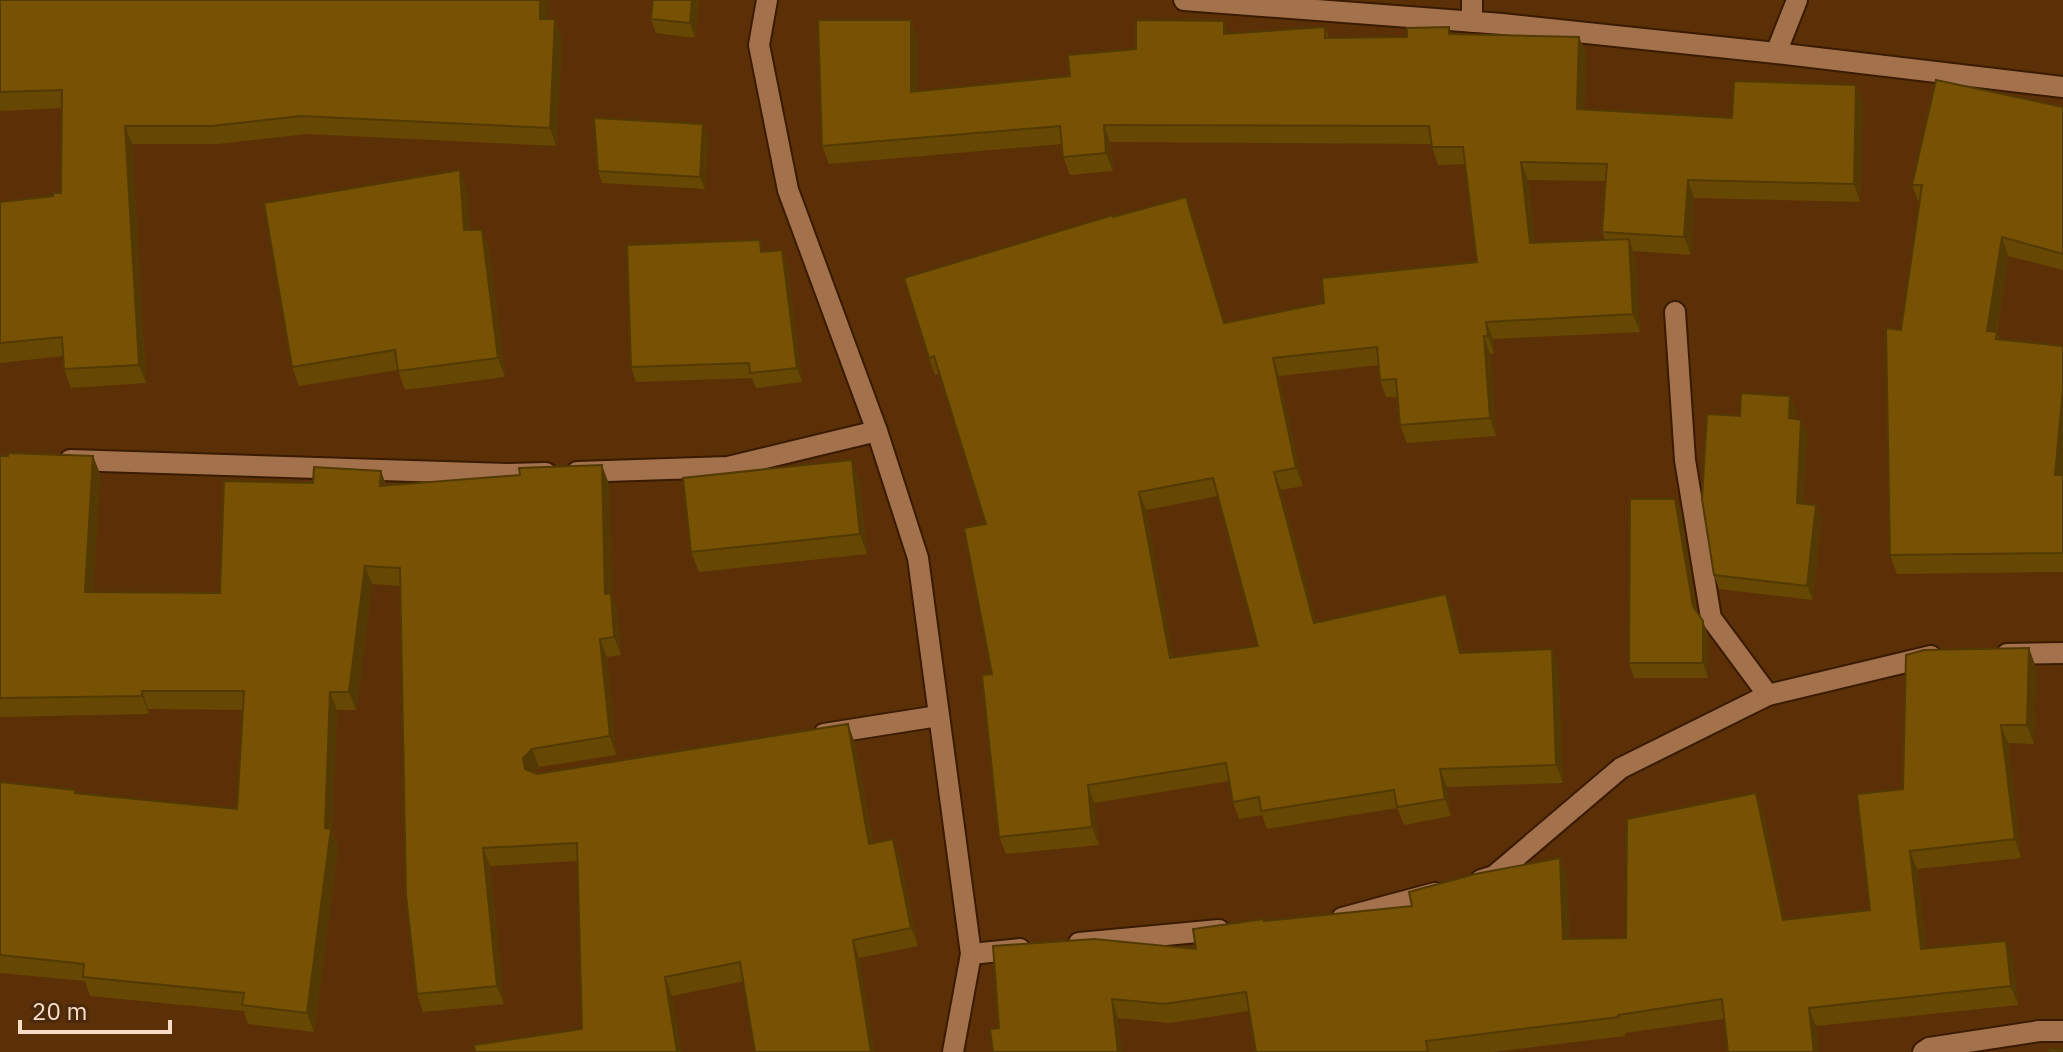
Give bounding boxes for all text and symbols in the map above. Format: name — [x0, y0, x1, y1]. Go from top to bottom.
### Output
scale bar — [20, 984, 170, 1034]
text: 20 m — [32, 995, 87, 1027]

